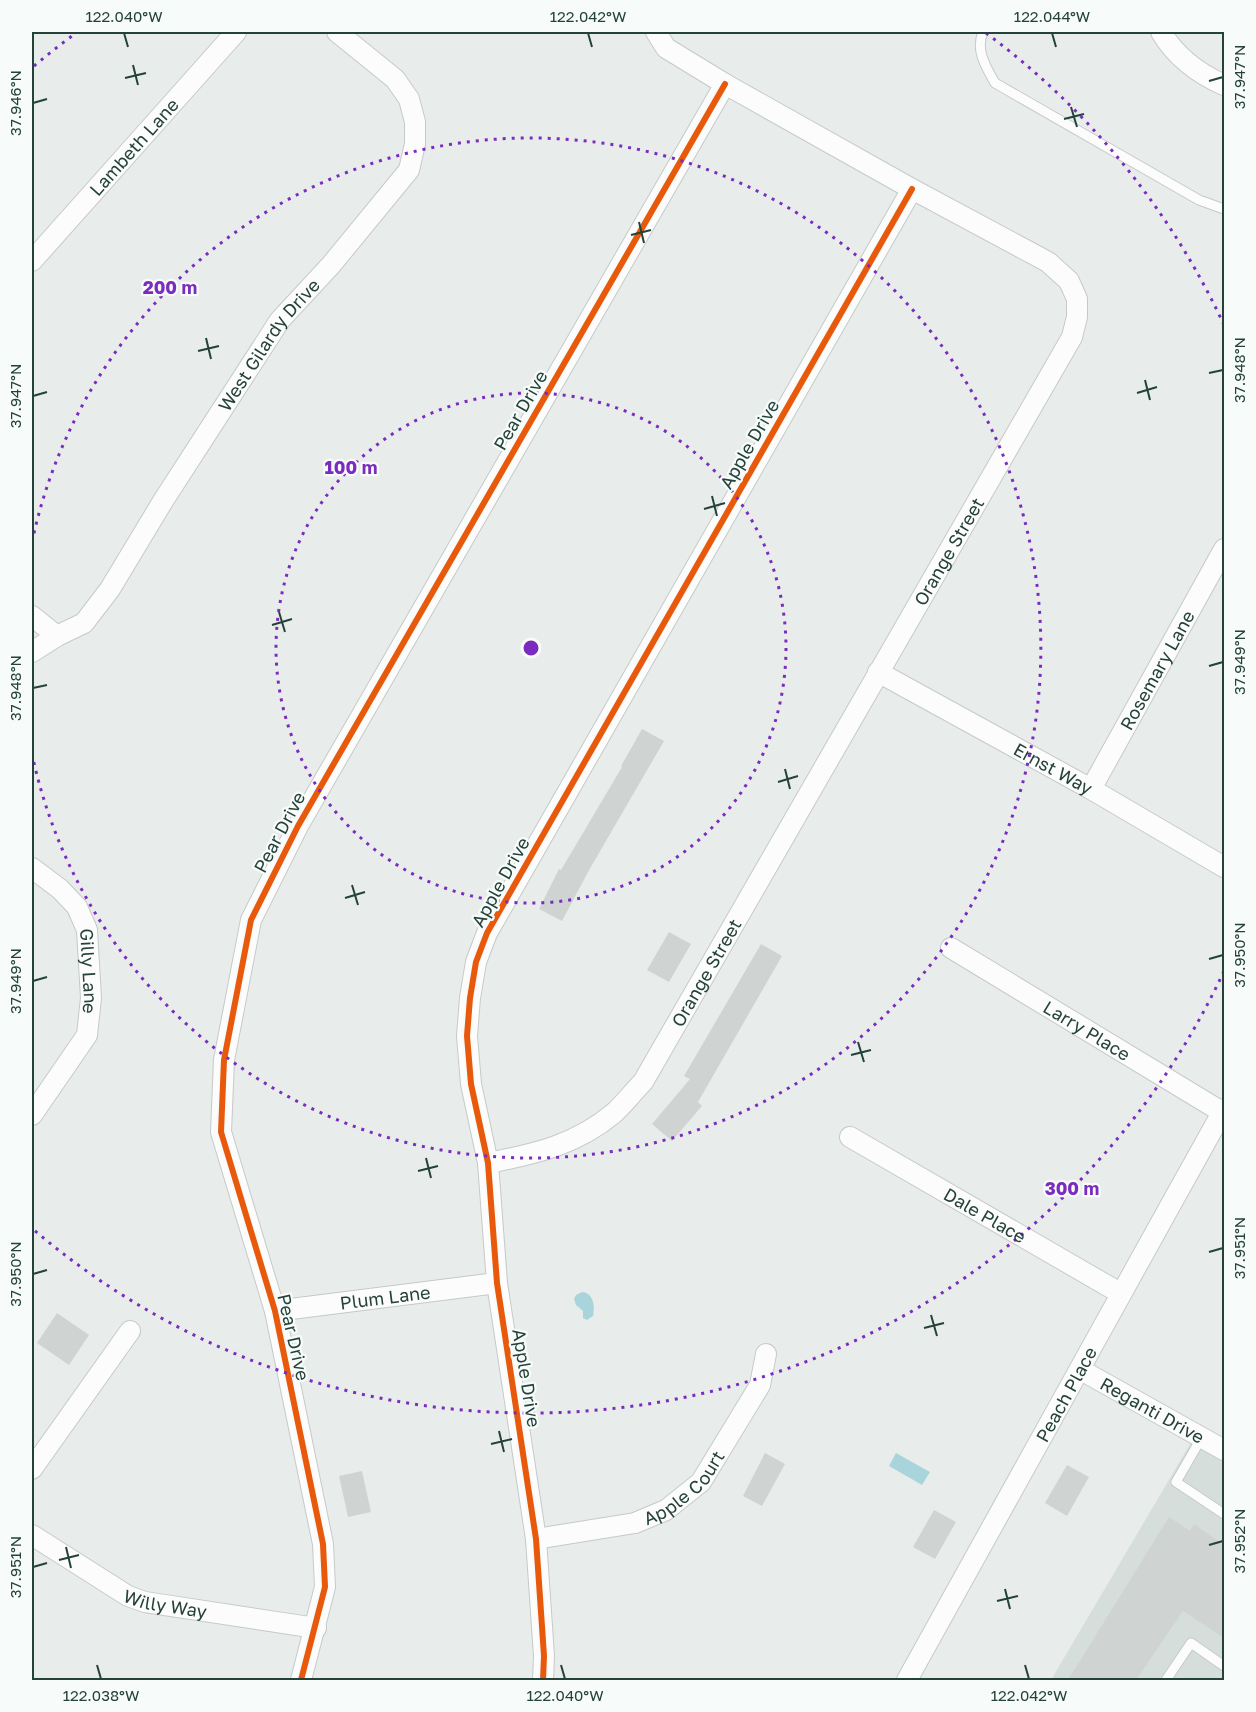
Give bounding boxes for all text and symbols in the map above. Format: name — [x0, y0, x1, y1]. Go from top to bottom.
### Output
text: 122.040°W — [85, 7, 163, 25]
text: 122.042°W — [550, 7, 626, 25]
text: 122.044°W — [1014, 7, 1090, 25]
text: 37.947°N — [1230, 45, 1248, 109]
text: 37.946°N — [6, 70, 24, 136]
street label: Lambeth Lane — [85, 94, 183, 200]
street label: West Gilardy Drive — [213, 274, 324, 415]
text: 200 m — [143, 276, 197, 298]
text: 37.948°N — [1230, 337, 1248, 403]
text: 37.947°N — [6, 364, 24, 428]
street label: Pear Drive — [488, 366, 552, 454]
street label: Apple Drive — [715, 395, 783, 493]
text: 100 m — [325, 456, 377, 478]
street label: Orange Street — [909, 494, 988, 609]
street label: Rosemary Lane — [1115, 606, 1199, 734]
text: 37.949°N — [1230, 629, 1248, 695]
centre of rings — [521, 638, 541, 658]
text: 37.948°N — [6, 655, 24, 721]
street label: Ernst Way — [1010, 738, 1097, 799]
street label: Pear Drive — [249, 788, 309, 876]
street label: Apple Drive — [466, 833, 534, 931]
street label: Orange Street — [666, 915, 746, 1030]
text: 37.950°N — [1230, 922, 1248, 988]
street label: Gilly Lane — [76, 928, 102, 1015]
text: 37.949°N — [6, 948, 24, 1014]
street label: Larry Place — [1039, 996, 1135, 1065]
text: 300 m — [1045, 1177, 1099, 1199]
street label: Dale Place — [940, 1183, 1030, 1247]
text: 37.951°N — [1230, 1217, 1248, 1279]
text: 37.950°N — [6, 1241, 24, 1307]
street label: Plum Lane — [339, 1281, 432, 1314]
street label: Pear Drive — [273, 1291, 315, 1383]
street label: Apple Drive — [508, 1327, 546, 1429]
street label: Peach Place — [1031, 1343, 1101, 1446]
street label: Reganti Drive — [1097, 1372, 1208, 1448]
street label: Apple Court — [640, 1446, 729, 1529]
text: 37.952°N — [1230, 1509, 1248, 1573]
text: 37.951°N — [6, 1536, 24, 1598]
street label: Willy Way — [121, 1584, 208, 1622]
text: 122.038°W — [63, 1686, 139, 1704]
text: 122.040°W — [526, 1686, 604, 1704]
text: 122.042°W — [991, 1686, 1067, 1704]

